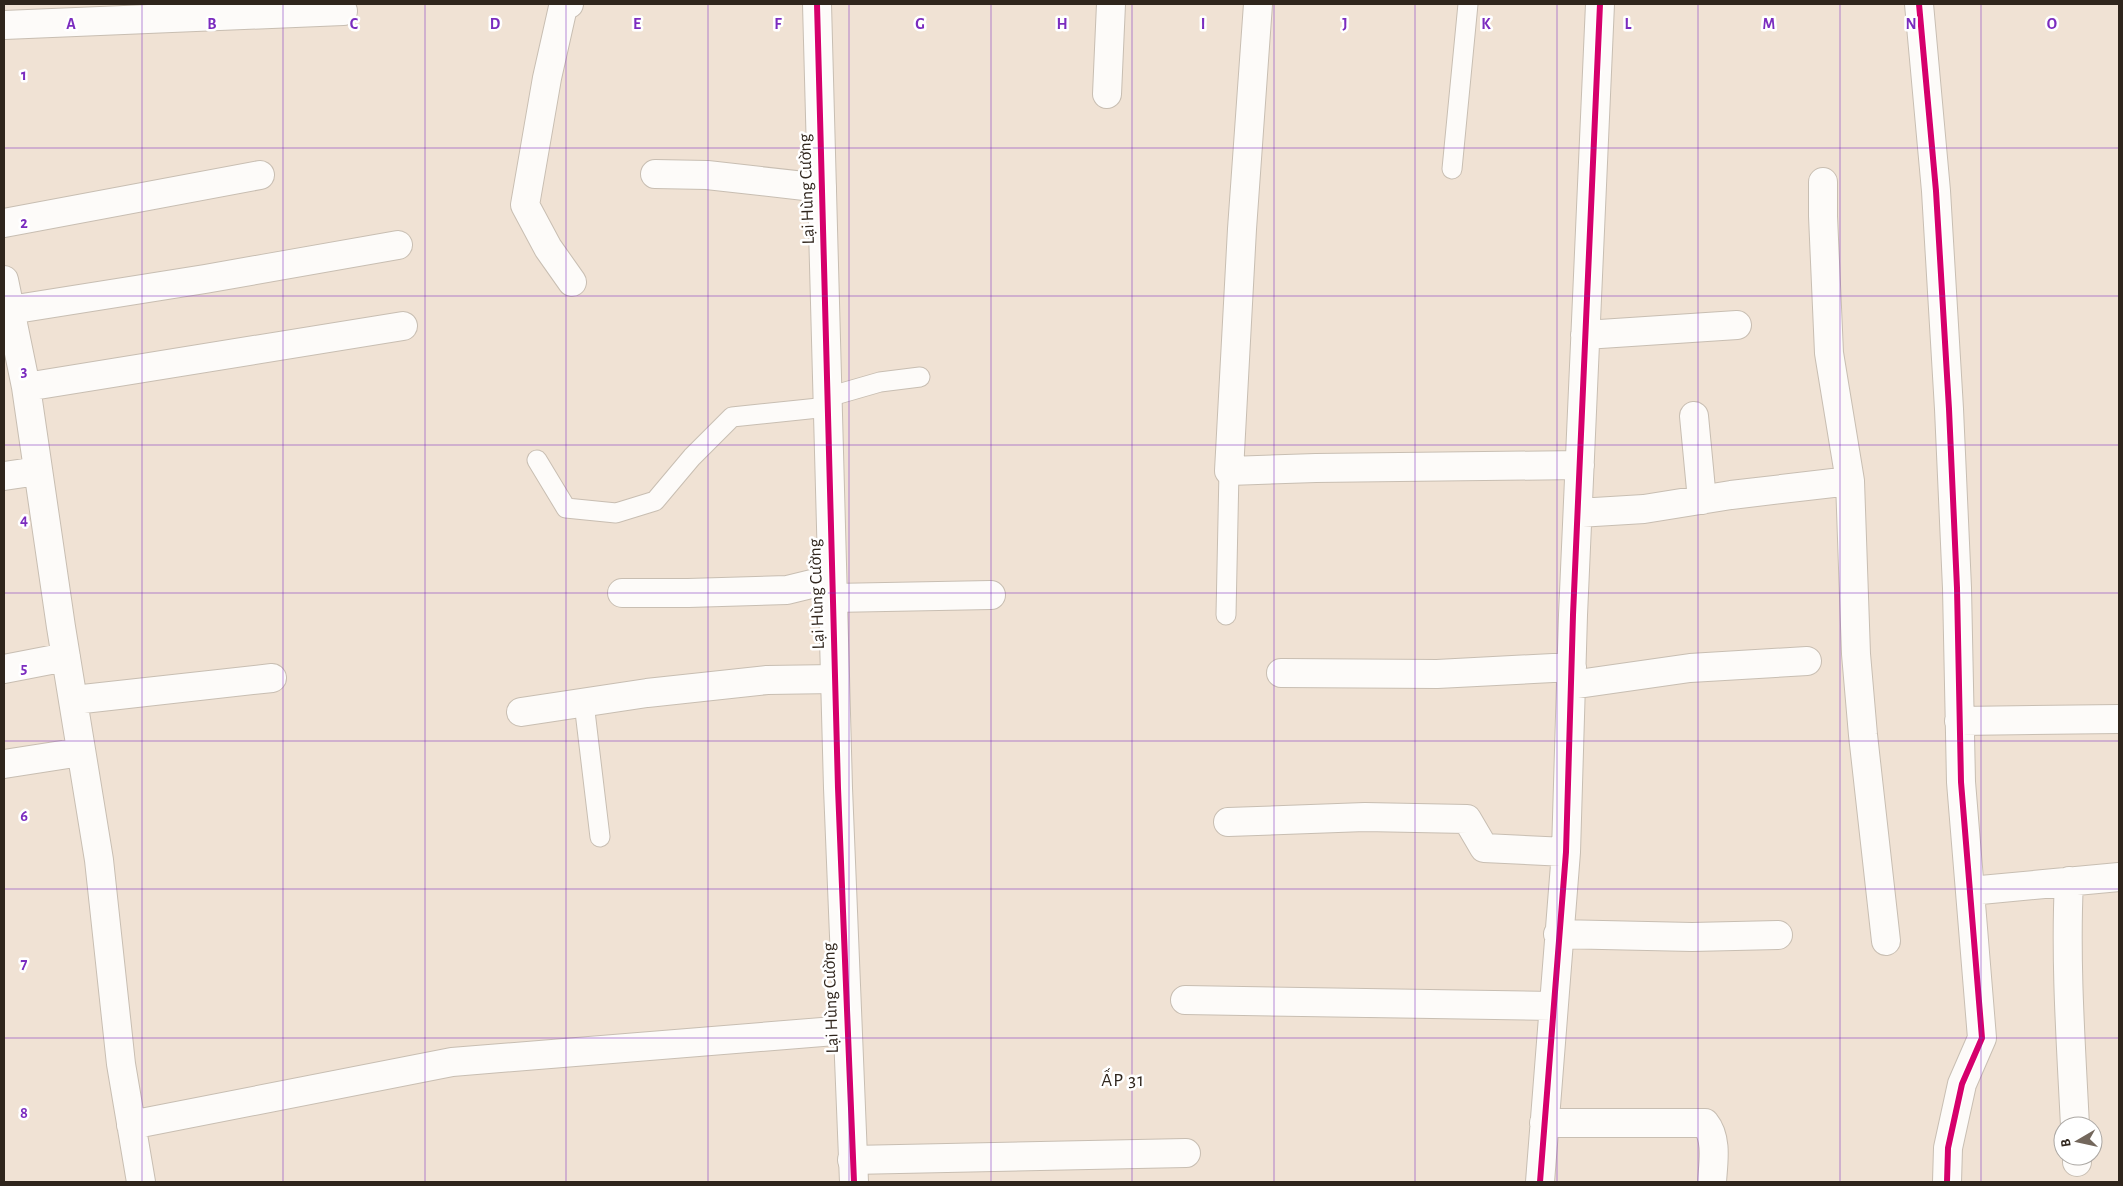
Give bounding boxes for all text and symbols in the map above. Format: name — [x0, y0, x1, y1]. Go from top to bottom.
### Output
text: A — [66, 16, 76, 32]
text: B — [207, 16, 217, 32]
text: C — [350, 16, 359, 32]
text: D — [490, 16, 501, 32]
text: E — [633, 16, 641, 32]
text: F — [774, 16, 782, 32]
text: G — [915, 16, 925, 32]
text: H — [1056, 16, 1068, 32]
text: I — [1201, 16, 1205, 32]
text: J — [1342, 16, 1348, 32]
text: K — [1481, 16, 1491, 32]
text: L — [1625, 16, 1632, 32]
text: M — [1763, 16, 1775, 32]
text: N — [1905, 16, 1917, 32]
text: O — [2047, 16, 2057, 32]
text: 1 — [21, 67, 27, 83]
street label: Lại Hùng Cường — [796, 133, 818, 245]
text: 2 — [20, 215, 28, 231]
text: 3 — [21, 363, 28, 379]
text: 4 — [20, 512, 28, 528]
street label: Lại Hùng Cường — [806, 538, 828, 650]
text: 5 — [21, 660, 28, 676]
text: 6 — [20, 808, 28, 824]
street label: Lại Hùng Cường — [820, 942, 842, 1054]
text: 7 — [21, 956, 28, 972]
district label: ẤP 31 — [1101, 1067, 1145, 1090]
text: 8 — [20, 1105, 28, 1121]
north arrow — [2053, 1116, 2103, 1166]
text: B — [2059, 1138, 2074, 1148]

